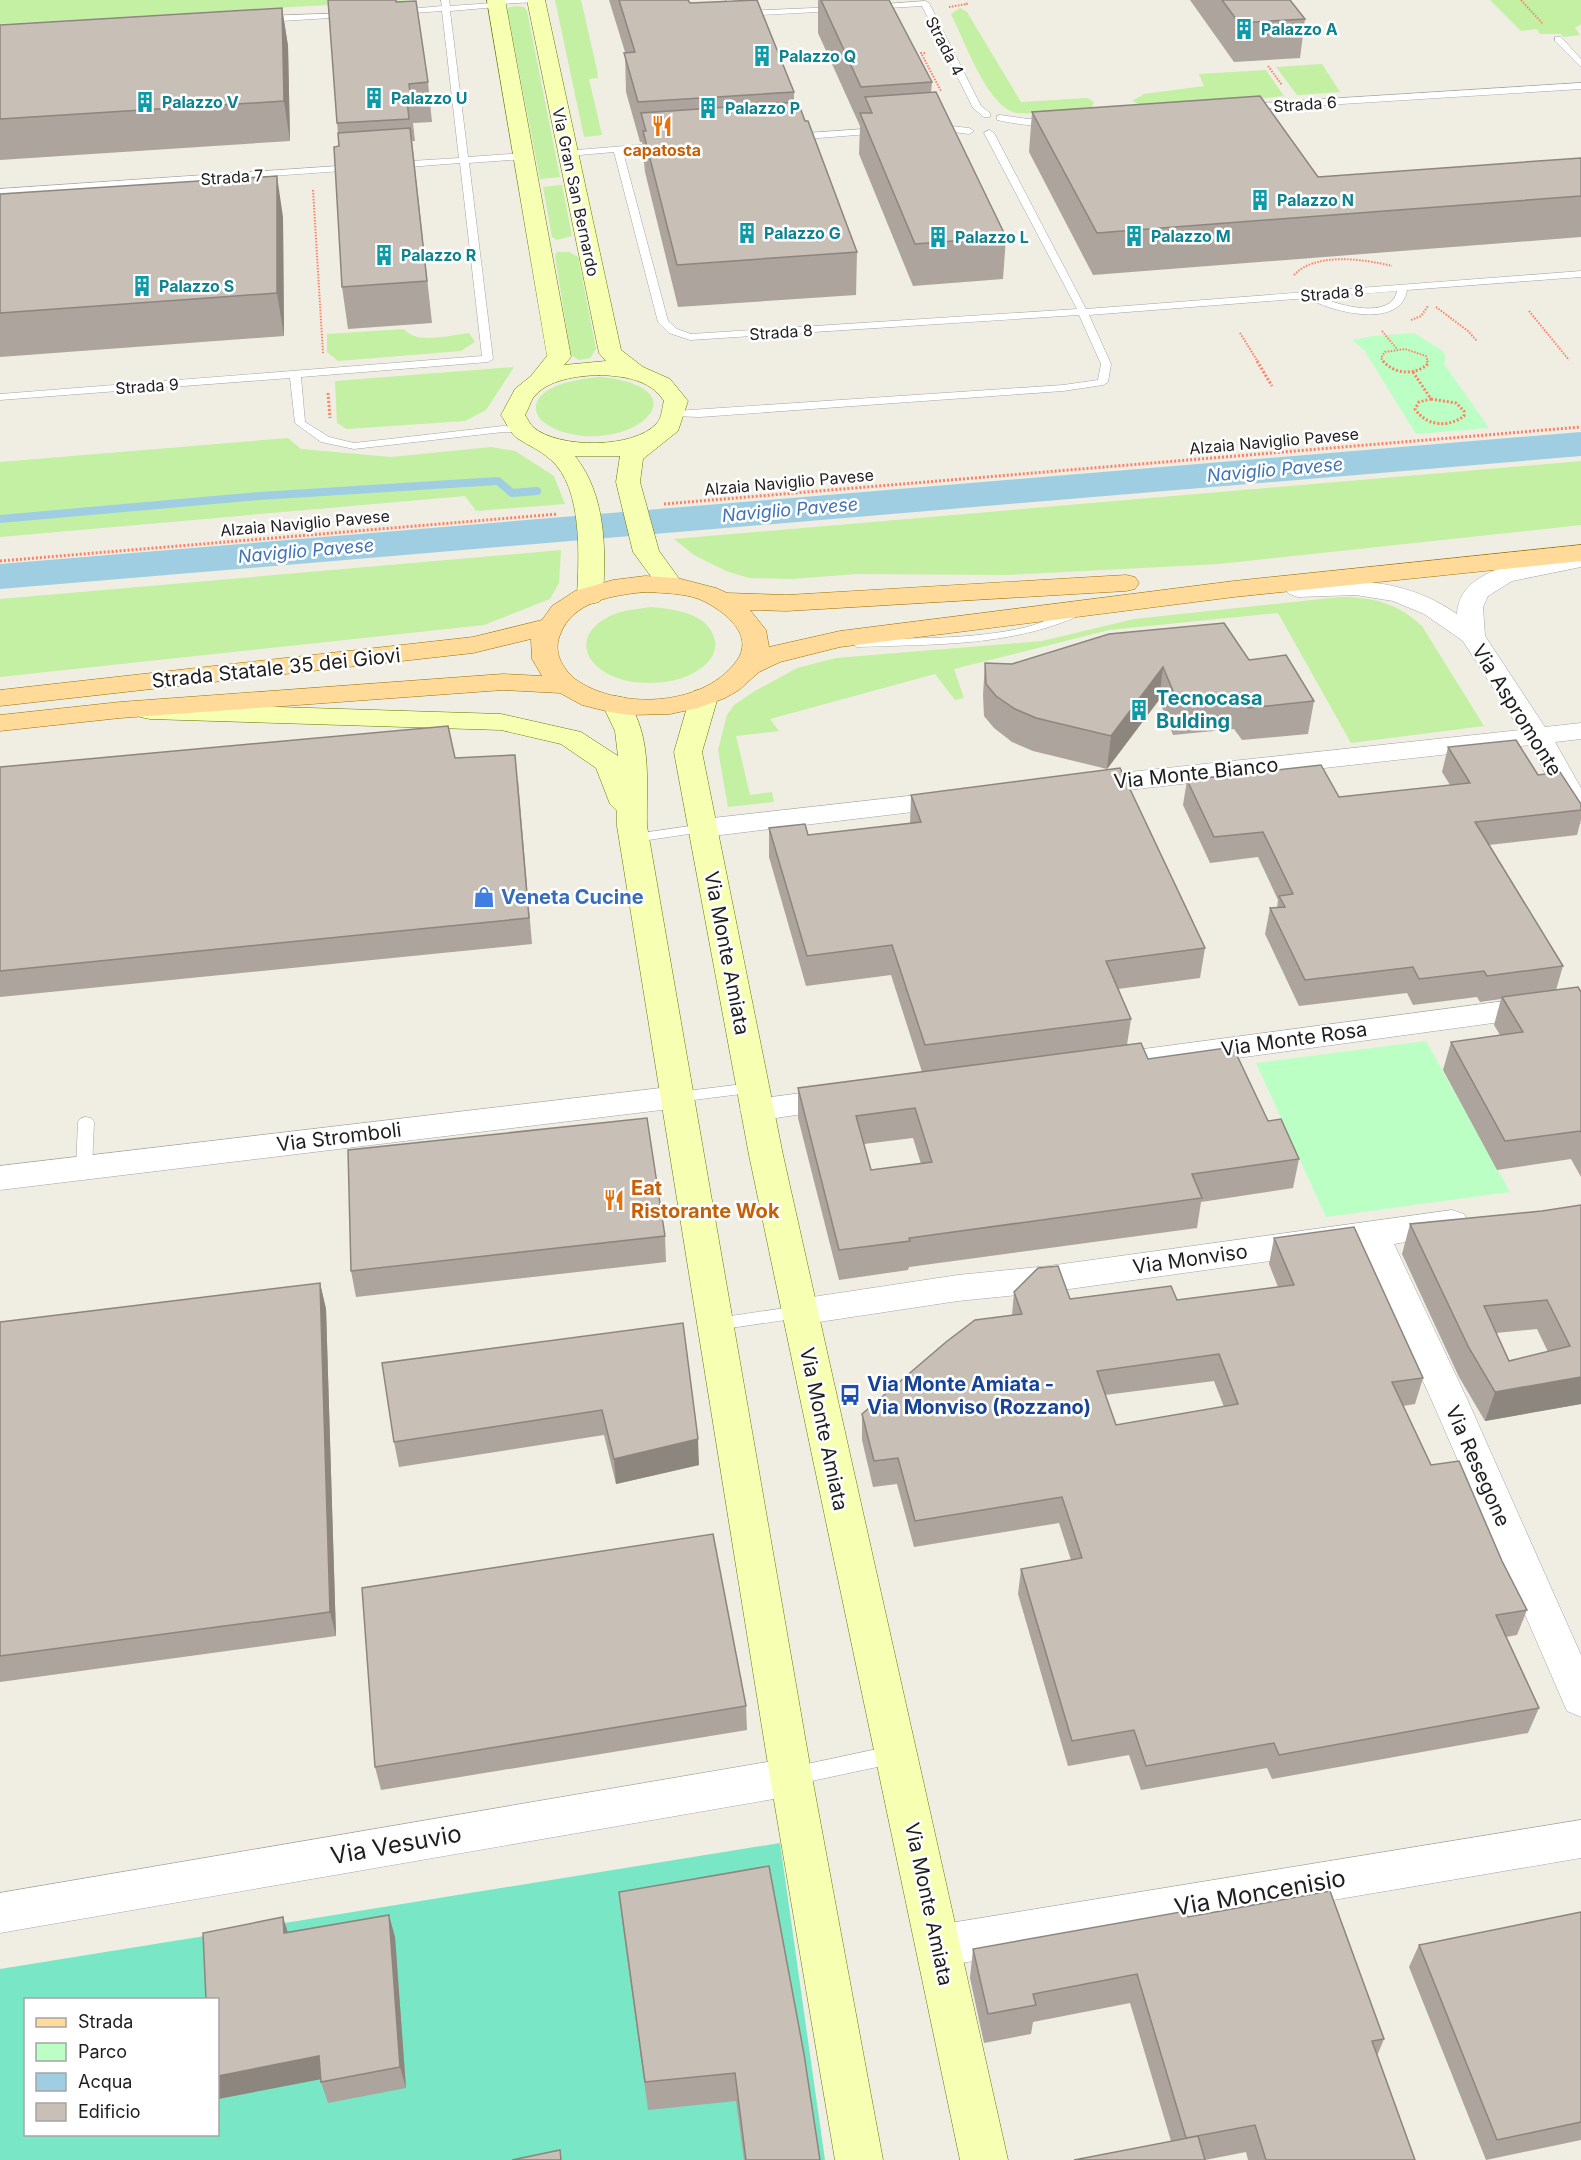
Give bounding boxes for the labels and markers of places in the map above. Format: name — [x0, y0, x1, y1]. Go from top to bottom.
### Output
building icon: Palazzo A — [1232, 17, 1256, 41]
place label: Palazzo A — [1261, 19, 1338, 39]
building icon: Palazzo Q — [750, 44, 774, 68]
place label: Palazzo Q — [779, 46, 856, 66]
building icon: Palazzo U — [362, 86, 386, 110]
place label: Palazzo U — [391, 88, 467, 108]
building icon: Palazzo V — [133, 90, 157, 114]
place label: Palazzo V — [162, 92, 239, 112]
building icon: Palazzo P — [696, 96, 720, 120]
place label: Palazzo P — [725, 98, 800, 118]
restaurant icon: capatosta — [650, 114, 674, 138]
place label: capatosta — [623, 140, 701, 160]
building icon: Palazzo N — [1248, 188, 1272, 212]
place label: Palazzo N — [1277, 190, 1354, 210]
building icon: Palazzo G — [735, 221, 759, 245]
place label: Palazzo G — [764, 223, 841, 243]
building icon: Palazzo M — [1122, 224, 1146, 248]
building icon: Palazzo L — [926, 225, 950, 249]
place label: Palazzo M — [1151, 226, 1231, 246]
place label: Palazzo L — [955, 227, 1029, 247]
building icon: Palazzo R — [372, 243, 396, 267]
place label: Palazzo R — [401, 245, 477, 265]
building icon: Palazzo S — [130, 274, 154, 298]
place label: Palazzo S — [159, 276, 234, 296]
place label: Tecnocasa Bulding — [1156, 686, 1263, 733]
building icon: Tecnocasa Bulding — [1127, 698, 1151, 722]
shop icon: Veneta Cucine — [472, 885, 496, 909]
place label: Veneta Cucine — [501, 885, 644, 909]
place label: Eat Ristorante Wok — [631, 1176, 780, 1223]
restaurant icon: Eat Ristorante Wok — [602, 1188, 626, 1212]
place label: Via Monte Amiata - Via Monviso (Rozzano) — [867, 1372, 1091, 1419]
bus stop icon: Via Monte Amiata - Via Monviso (Rozzano) — [838, 1383, 862, 1407]

